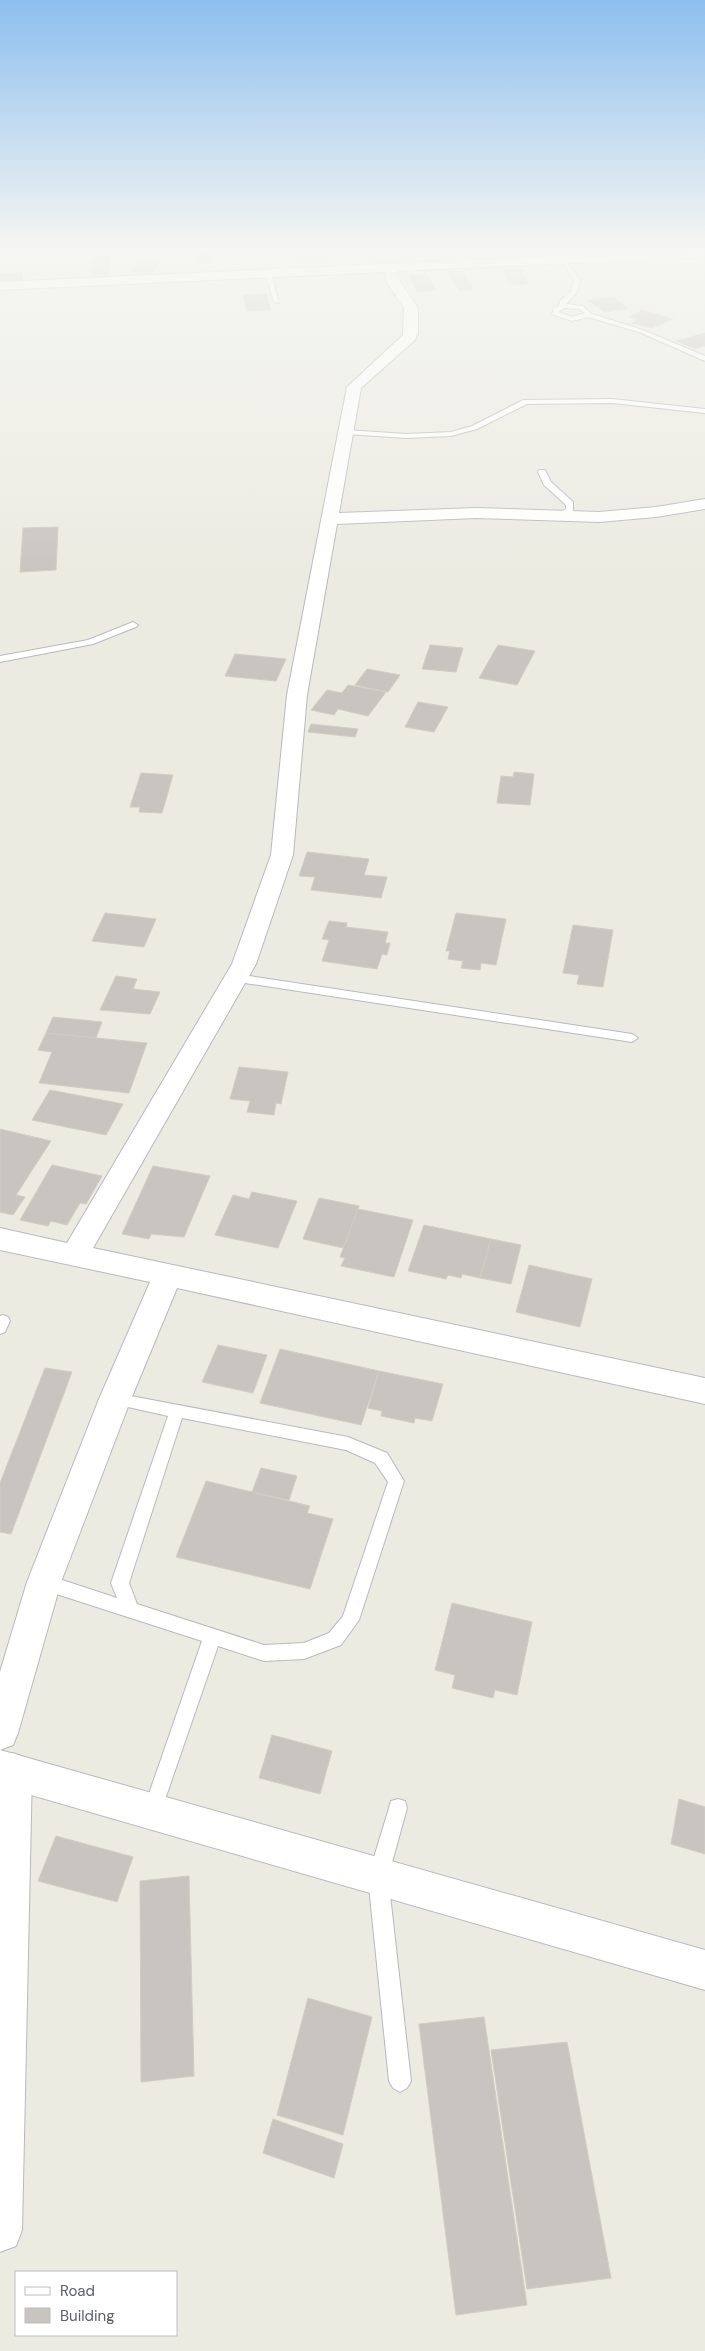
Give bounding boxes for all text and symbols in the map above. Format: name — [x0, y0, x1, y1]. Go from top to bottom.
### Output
legend — [15, 2271, 178, 2336]
text: Road — [60, 2281, 95, 2301]
text: Building — [60, 2306, 115, 2326]

